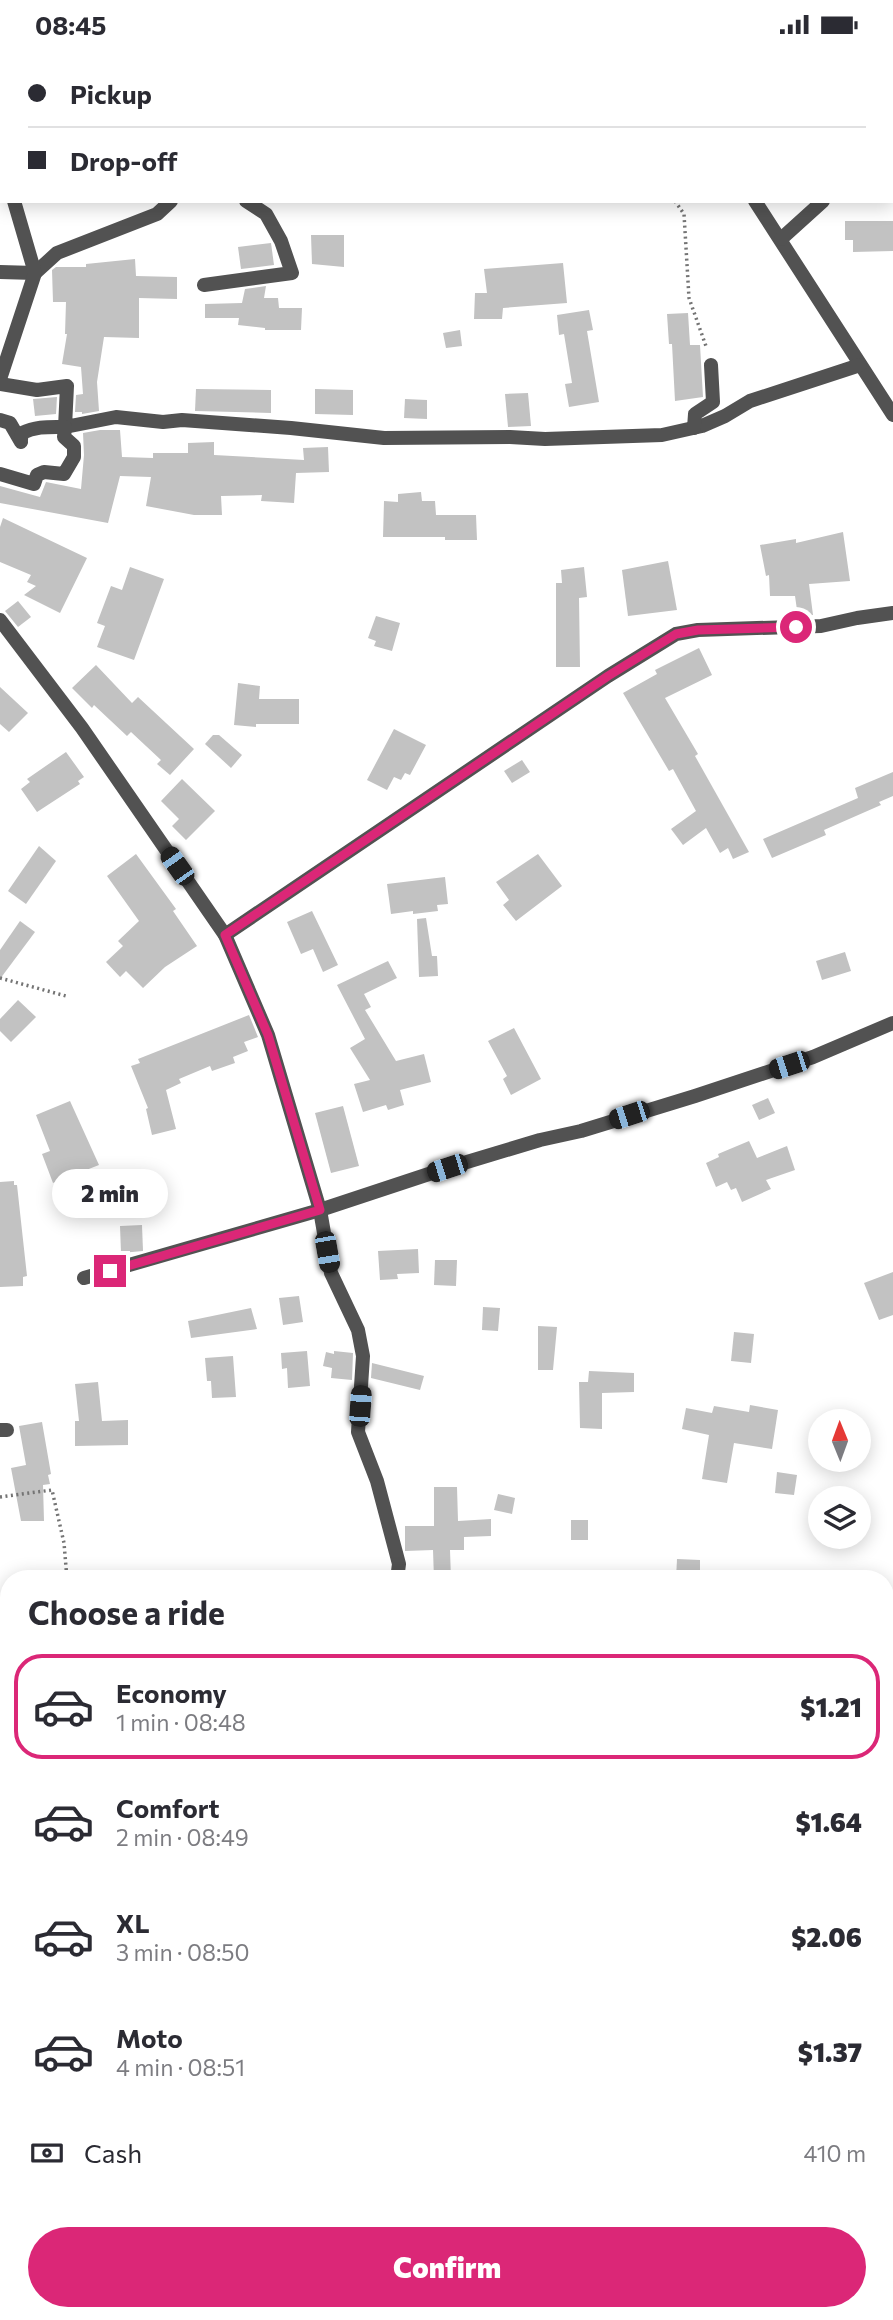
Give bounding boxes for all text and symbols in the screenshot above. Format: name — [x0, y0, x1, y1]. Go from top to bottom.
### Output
text: 08:45 — [35, 9, 106, 40]
text: Pickup — [70, 78, 152, 109]
text: Drop-off — [70, 145, 177, 176]
route start — [780, 611, 812, 643]
car — [157, 843, 198, 889]
car — [766, 1049, 813, 1081]
car — [606, 1099, 653, 1131]
car — [424, 1152, 471, 1184]
callout: 2 min — [52, 1169, 168, 1219]
text: 2 min — [81, 1179, 139, 1207]
car — [314, 1229, 341, 1275]
route end — [94, 1255, 126, 1287]
car — [349, 1384, 372, 1428]
north arrow — [808, 1409, 872, 1472]
map controls — [808, 1409, 871, 1549]
button: layers — [808, 1486, 871, 1549]
text: Choose a ride — [28, 1592, 225, 1632]
icon: car — [32, 1675, 95, 1738]
text: Economy — [116, 1677, 227, 1708]
text: $1.21 — [800, 1691, 862, 1722]
text: 1 min · 08:48 — [116, 1708, 246, 1736]
icon: car — [32, 1790, 95, 1853]
text: Comfort — [116, 1792, 219, 1823]
text: $1.64 — [795, 1806, 862, 1837]
text: 2 min · 08:49 — [116, 1823, 249, 1851]
icon: car — [32, 1905, 95, 1968]
text: XL — [116, 1907, 150, 1938]
text: $2.06 — [791, 1921, 862, 1952]
text: 3 min · 08:50 — [116, 1938, 250, 1966]
icon: car — [32, 2020, 95, 2083]
text: Moto — [116, 2022, 183, 2053]
text: $1.37 — [798, 2036, 862, 2067]
text: 4 min · 08:51 — [116, 2053, 245, 2081]
icon: cash — [28, 2134, 66, 2172]
text: Cash — [84, 2137, 142, 2168]
text: 410 m — [804, 2139, 866, 2167]
button: Confirm — [28, 2227, 866, 2307]

